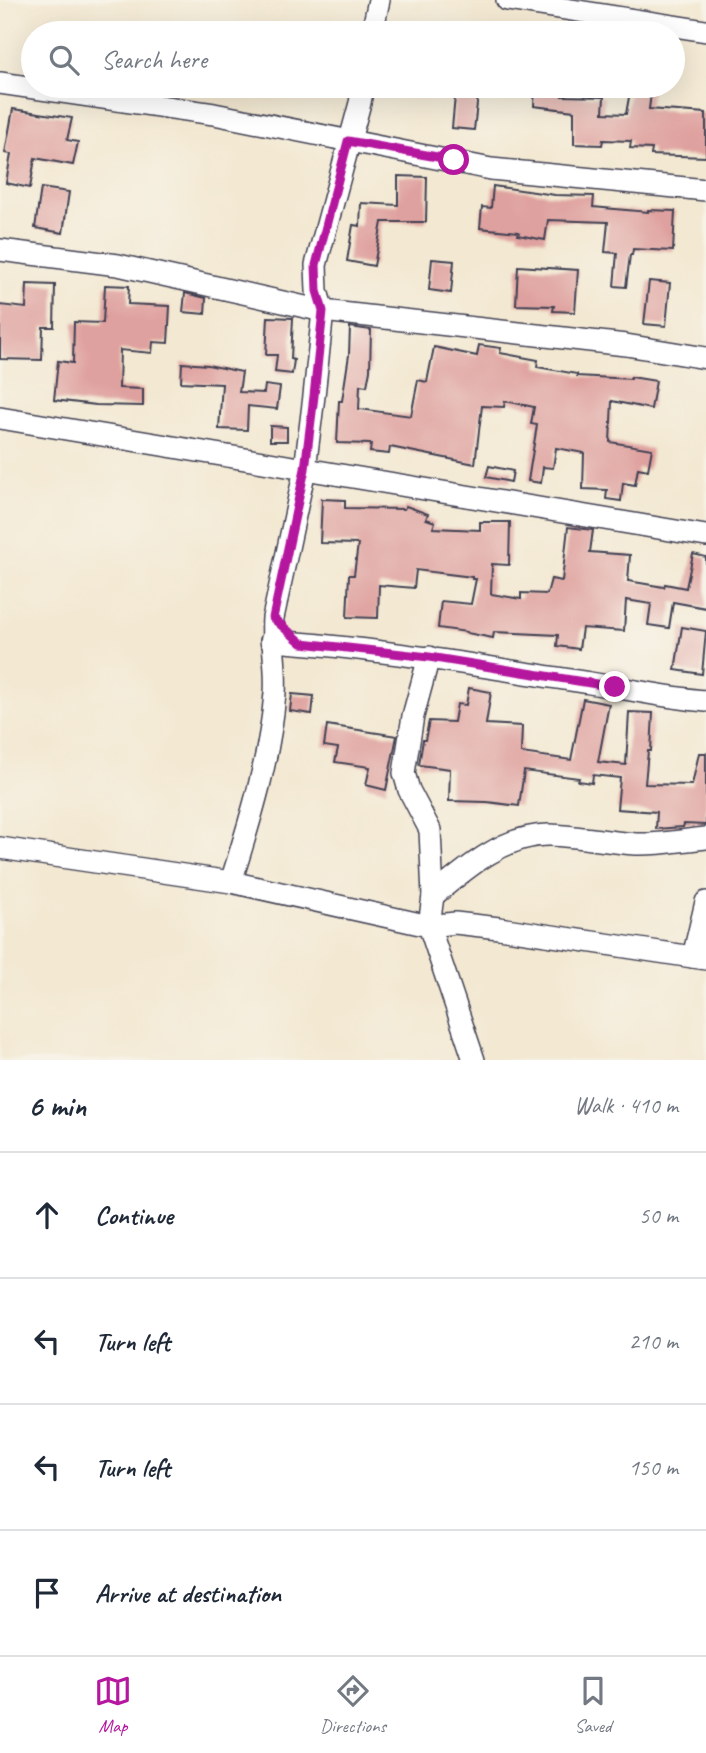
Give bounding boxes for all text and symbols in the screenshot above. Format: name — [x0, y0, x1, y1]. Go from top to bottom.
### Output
search box — [21, 21, 685, 98]
icon: search — [45, 41, 83, 79]
text: Search here — [101, 43, 207, 76]
route start — [438, 144, 469, 175]
route end — [599, 671, 630, 702]
text: 6 min — [28, 1087, 86, 1125]
text: Walk · 410 m — [574, 1091, 678, 1120]
icon: ahead — [28, 1196, 66, 1234]
text: Continue — [95, 1199, 173, 1232]
text: 50 m — [639, 1201, 678, 1230]
icon: left — [28, 1322, 66, 1360]
text: Turn left — [95, 1325, 170, 1358]
text: 210 m — [629, 1327, 678, 1356]
icon: left — [28, 1448, 66, 1486]
text: Turn left — [95, 1451, 170, 1484]
text: 150 m — [629, 1453, 678, 1482]
icon: arrive — [28, 1574, 66, 1612]
text: Arrive at destination — [95, 1577, 281, 1610]
tab: Map — [94, 1672, 132, 1738]
tab: Directions — [320, 1672, 386, 1738]
tab: Saved — [574, 1672, 612, 1738]

